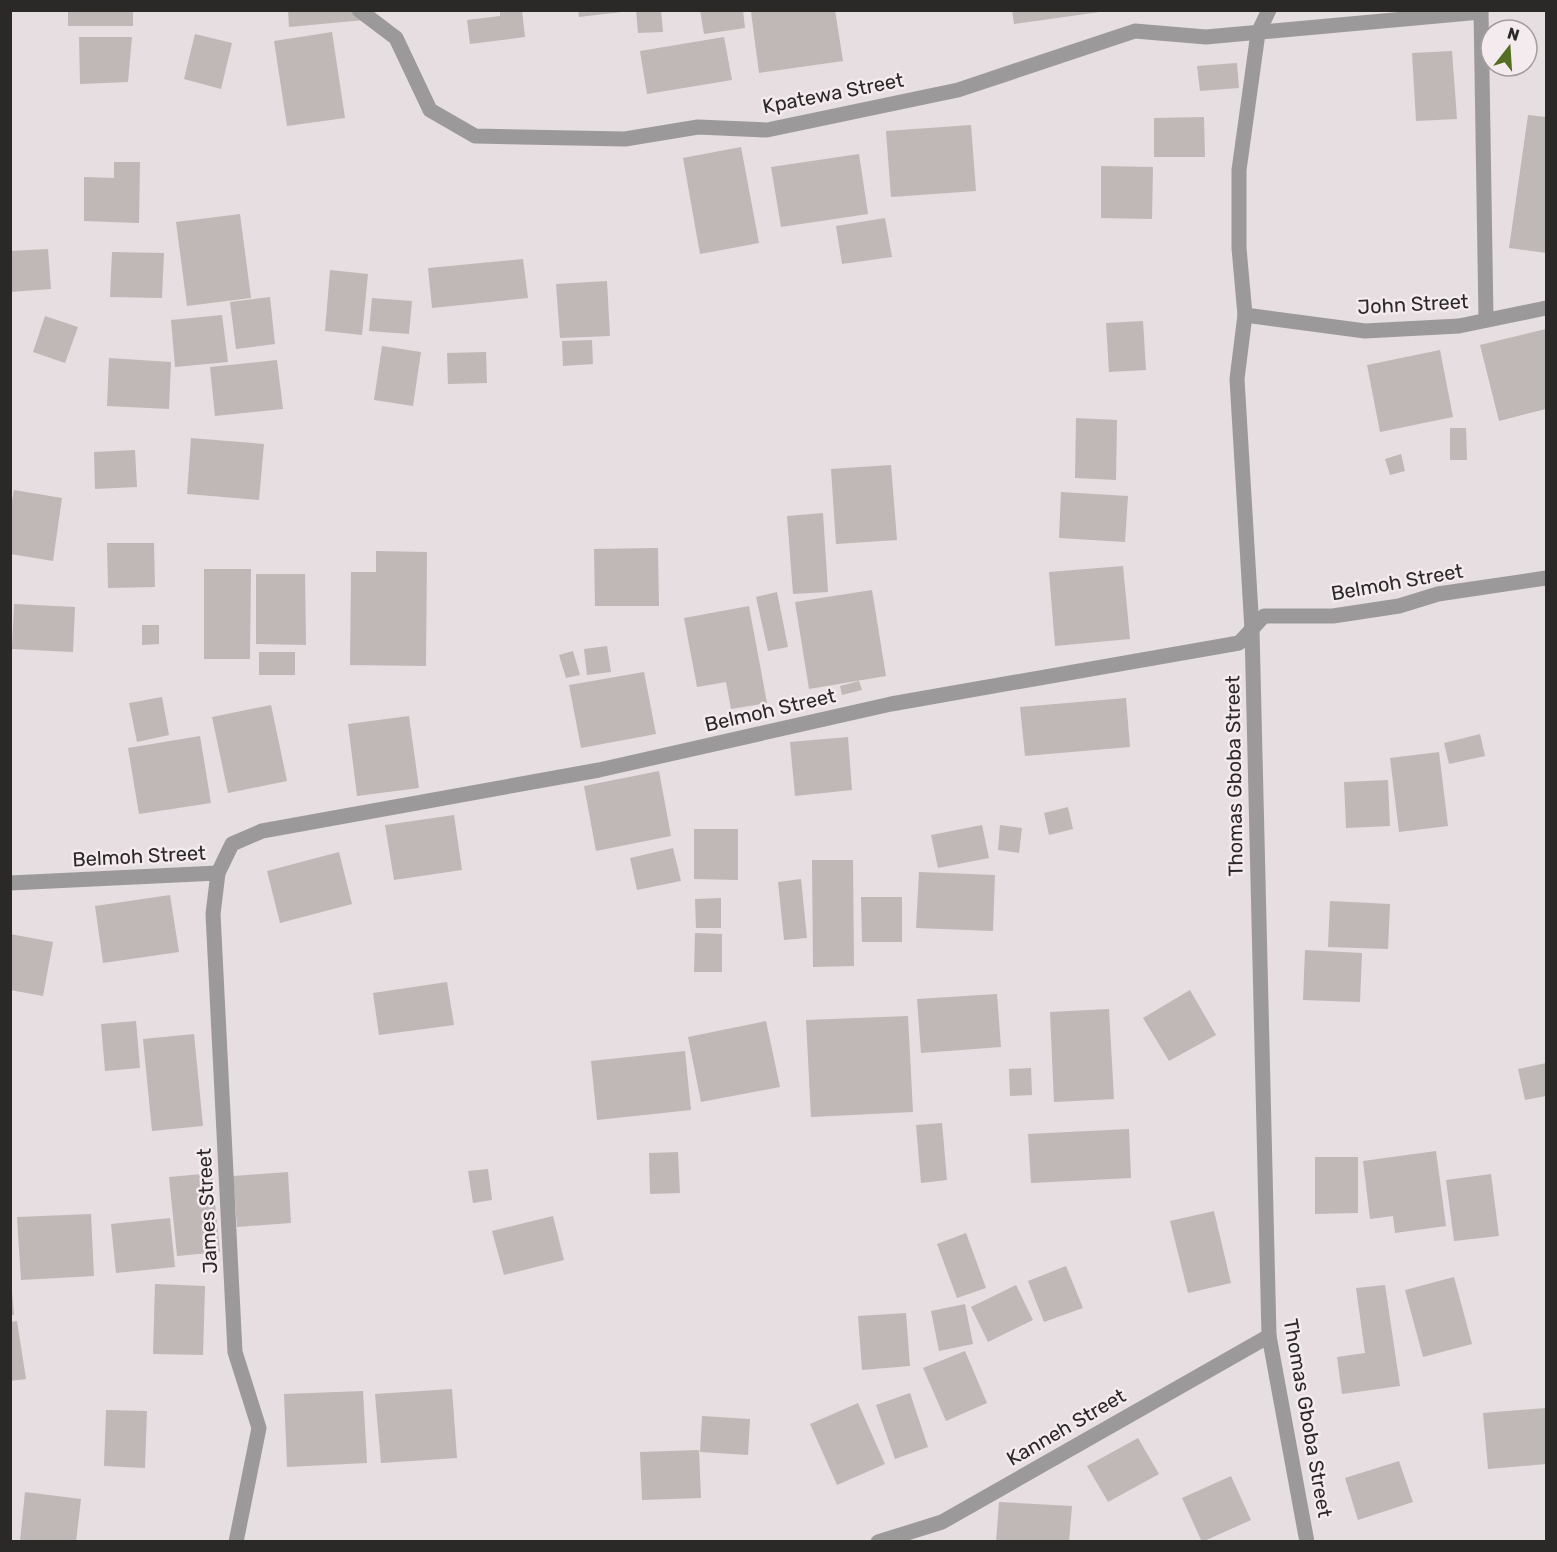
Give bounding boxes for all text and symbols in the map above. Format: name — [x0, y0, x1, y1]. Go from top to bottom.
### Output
north arrow — [1479, 18, 1539, 78]
text: N — [1505, 23, 1522, 45]
street label: Kpatewa Street — [760, 68, 906, 118]
street label: John Street — [1357, 289, 1469, 319]
street label: Belmoh Street — [1329, 559, 1465, 605]
street label: Thomas Gboba Street — [1220, 675, 1248, 877]
street label: Belmoh Street — [702, 683, 838, 737]
street label: Belmoh Street — [72, 841, 206, 871]
street label: James Street — [192, 1148, 222, 1274]
street label: Thomas Gboba Street — [1279, 1317, 1337, 1519]
street label: Kanneh Street — [1002, 1383, 1130, 1471]

